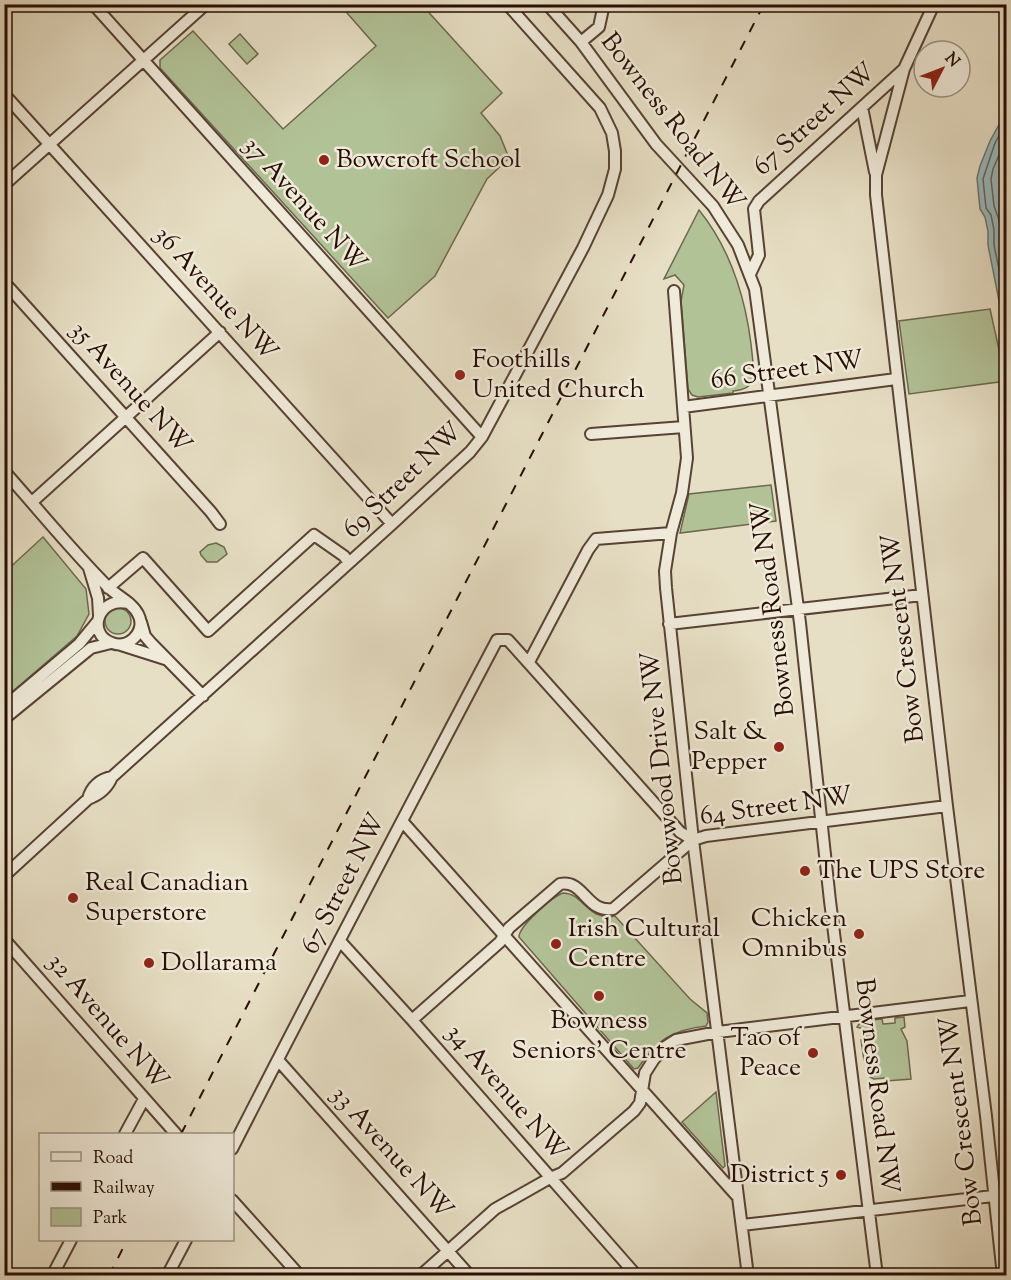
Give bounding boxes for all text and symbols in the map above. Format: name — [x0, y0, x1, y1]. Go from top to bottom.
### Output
street label: Bowness Road NW — [591, 25, 753, 219]
north arrow — [912, 39, 972, 99]
text: N — [938, 48, 964, 73]
street label: 67 Street NW — [745, 55, 885, 185]
street label: 37 Avenue NW — [233, 129, 375, 281]
place label: Bowcroft School — [336, 142, 521, 179]
marker: Bowcroft School — [317, 153, 331, 167]
street label: 36 Avenue NW — [144, 218, 286, 370]
street label: 35 Avenue NW — [60, 314, 200, 463]
place label: Foothills United Church — [472, 342, 645, 409]
street label: 66 Street NW — [708, 342, 866, 400]
marker: Foothills United Church — [453, 368, 467, 382]
street label: 69 Street NW — [335, 414, 471, 548]
street label: Bowness Road NW — [742, 499, 806, 718]
street label: Bow Crescent NW — [873, 531, 935, 745]
street label: Bowwood Drive NW — [632, 649, 694, 886]
place label: Salt & Pepper — [691, 714, 767, 781]
marker: Salt & Pepper — [772, 740, 786, 754]
street label: 64 Street NW — [697, 778, 855, 836]
street label: 67 Street NW — [293, 807, 395, 961]
place label: The UPS Store — [817, 853, 985, 890]
marker: The UPS Store — [798, 864, 812, 878]
place label: Real Canadian Superstore — [85, 865, 249, 932]
marker: Real Canadian Superstore — [66, 891, 80, 905]
place label: Chicken Omnibus — [741, 901, 847, 968]
place label: Irish Cultural Centre — [568, 911, 720, 978]
marker: Chicken Omnibus — [852, 927, 866, 941]
marker: Irish Cultural Centre — [549, 937, 563, 951]
place label: Dollarama — [161, 945, 277, 982]
street label: 32 Avenue NW — [37, 946, 177, 1098]
marker: Dollarama — [142, 956, 156, 970]
street label: Bowness Road NW — [844, 977, 908, 1196]
marker: Bowness Seniors' Centre — [592, 989, 606, 1003]
place label: Bowness Seniors' Centre — [511, 1003, 687, 1070]
street label: Bow Crescent NW — [931, 1014, 993, 1228]
street label: 34 Avenue NW — [436, 1016, 576, 1170]
place label: Tao of Peace — [730, 1020, 802, 1087]
marker: Tao of Peace — [806, 1046, 820, 1060]
street label: 33 Avenue NW — [321, 1078, 461, 1228]
legend — [39, 1133, 234, 1241]
text: Road — [93, 1146, 133, 1172]
place label: District 5 — [730, 1157, 829, 1194]
marker: District 5 — [834, 1168, 848, 1182]
text: Railway — [93, 1176, 155, 1202]
text: Park — [93, 1206, 128, 1232]

